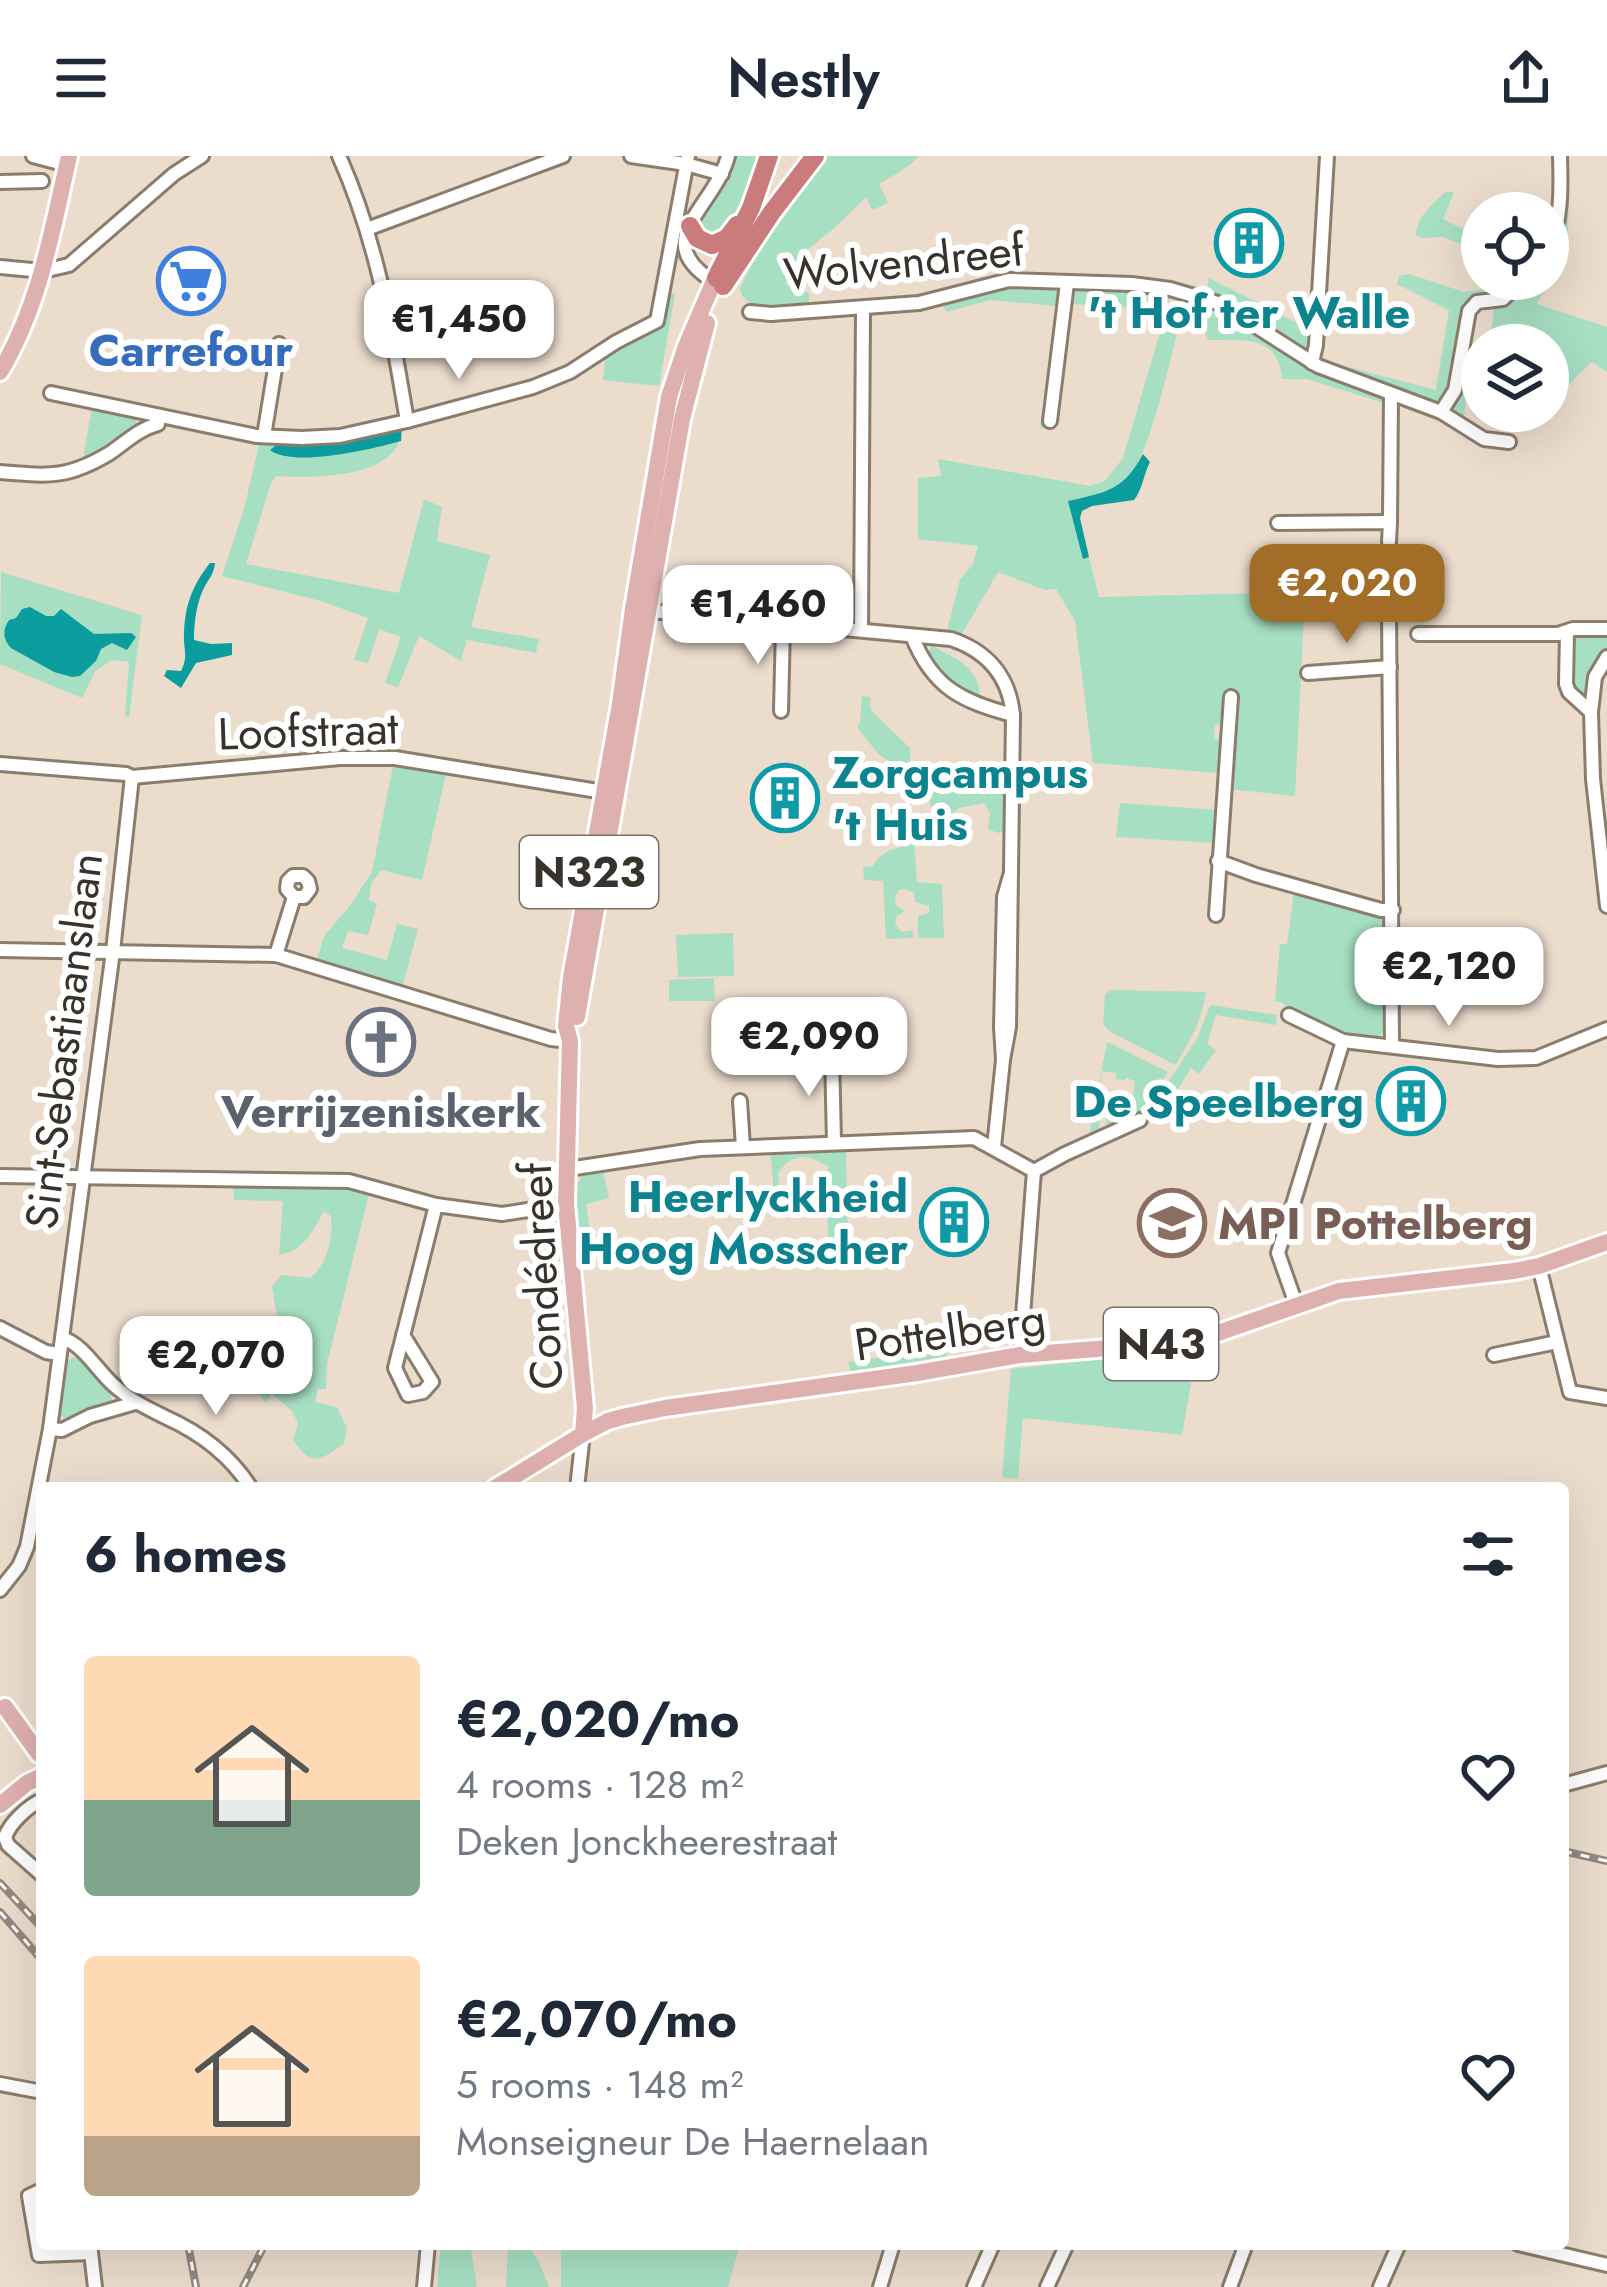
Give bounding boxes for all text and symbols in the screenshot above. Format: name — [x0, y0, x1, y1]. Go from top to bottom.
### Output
text: Nestly — [727, 39, 880, 117]
icon: menu — [48, 45, 114, 111]
icon: share — [1493, 45, 1559, 111]
map controls — [1461, 192, 1569, 432]
button: locate — [1461, 192, 1569, 300]
building icon: 't Hof ter Walle — [1214, 208, 1284, 278]
street label: Wolvendreef — [781, 217, 1029, 307]
supermarket icon: Carrefour — [156, 246, 226, 316]
pin: €1,450 — [361, 280, 557, 382]
place label: 't Hof ter Walle — [1088, 280, 1410, 345]
text: €1,450 — [391, 290, 527, 347]
place label: Carrefour — [89, 318, 294, 383]
button: layers — [1461, 324, 1569, 432]
pin: €2,020 — [1249, 544, 1445, 646]
text: €2,020 — [1277, 554, 1418, 611]
pin: €1,460 — [660, 565, 856, 667]
text: €1,460 — [689, 575, 827, 632]
street label: Loofstraat — [217, 695, 400, 767]
place label: Zorgcampus 't Huis — [832, 740, 1088, 857]
building icon: Zorgcampus 't Huis — [750, 763, 820, 833]
road number: N323 — [520, 836, 658, 908]
street label: Sint-Sebastiaanslaan — [9, 849, 119, 1233]
pin: €2,120 — [1351, 927, 1547, 1029]
text: €2,120 — [1381, 937, 1517, 994]
pin: €2,090 — [711, 997, 907, 1099]
church icon: Verrijzeniskerk — [346, 1007, 416, 1077]
text: €2,090 — [738, 1007, 880, 1064]
building icon: De Speelberg — [1376, 1066, 1446, 1136]
place label: De Speelberg — [1073, 1069, 1364, 1134]
place label: Verrijzeniskerk — [220, 1079, 541, 1144]
street label: Condédreef — [503, 1160, 579, 1391]
place label: Heerlyckheid Hoog Mosscher — [579, 1164, 908, 1281]
building icon: Heerlyckheid Hoog Mosscher — [919, 1187, 989, 1257]
school or university icon: MPI Pottelberg — [1137, 1188, 1207, 1258]
place label: MPI Pottelberg — [1218, 1191, 1533, 1256]
street label: Pottelberg — [850, 1286, 1050, 1378]
road number: N43 — [1104, 1308, 1218, 1380]
pin: €2,070 — [118, 1316, 314, 1418]
text: €2,070 — [147, 1326, 285, 1383]
text: 6 homes — [84, 1517, 287, 1591]
icon: filters — [1455, 1521, 1521, 1587]
text: €2,020/mo — [456, 1682, 740, 1756]
icon: home — [180, 1704, 324, 1848]
icon: heart — [1455, 1743, 1521, 1809]
text: 4 rooms · 128 m² — [456, 1756, 744, 1813]
text: Deken Jonckheerestraat — [456, 1813, 837, 1870]
text: €2,070/mo — [456, 1982, 737, 2056]
icon: home — [180, 2004, 324, 2148]
icon: heart — [1455, 2043, 1521, 2109]
text: 5 rooms · 148 m² — [456, 2056, 744, 2113]
text: Monseigneur De Haernelaan — [456, 2113, 930, 2170]

